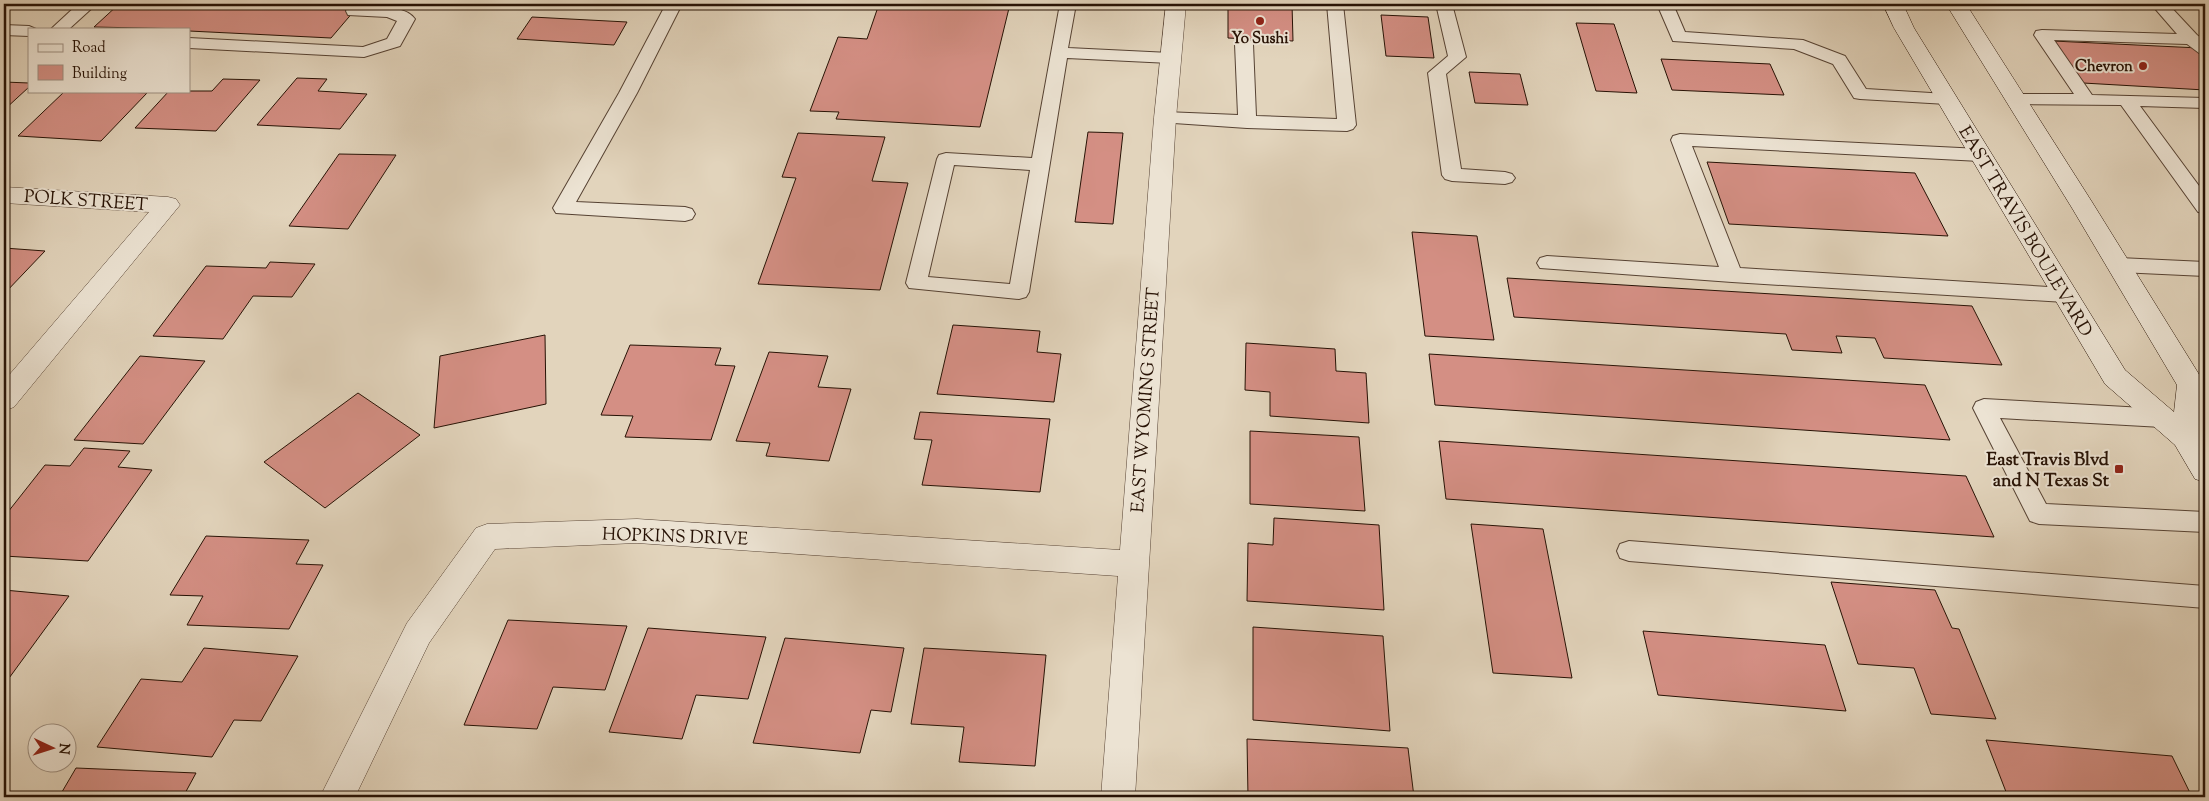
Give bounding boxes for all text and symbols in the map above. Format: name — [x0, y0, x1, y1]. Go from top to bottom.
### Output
marker: Yo Sushi — [1254, 15, 1266, 27]
legend — [28, 28, 190, 92]
place label: Yo Sushi — [1231, 29, 1289, 50]
text: Road — [72, 38, 106, 59]
place label: Chevron — [2075, 57, 2133, 78]
marker: Chevron — [2137, 60, 2149, 72]
text: Building — [72, 64, 127, 85]
street label: EAST TRAVIS BOULEVARD — [1951, 122, 2098, 342]
street label: POLK STREET — [23, 185, 149, 219]
street label: EAST WYOMING STREET — [1126, 286, 1168, 514]
place label: East Travis Blvd and N Texas St — [1986, 448, 2110, 495]
marker: East Travis Blvd and N Texas St — [2113, 463, 2125, 475]
street label: HOPKINS DRIVE — [601, 522, 749, 554]
north arrow — [28, 724, 78, 774]
text: N — [53, 742, 73, 755]

